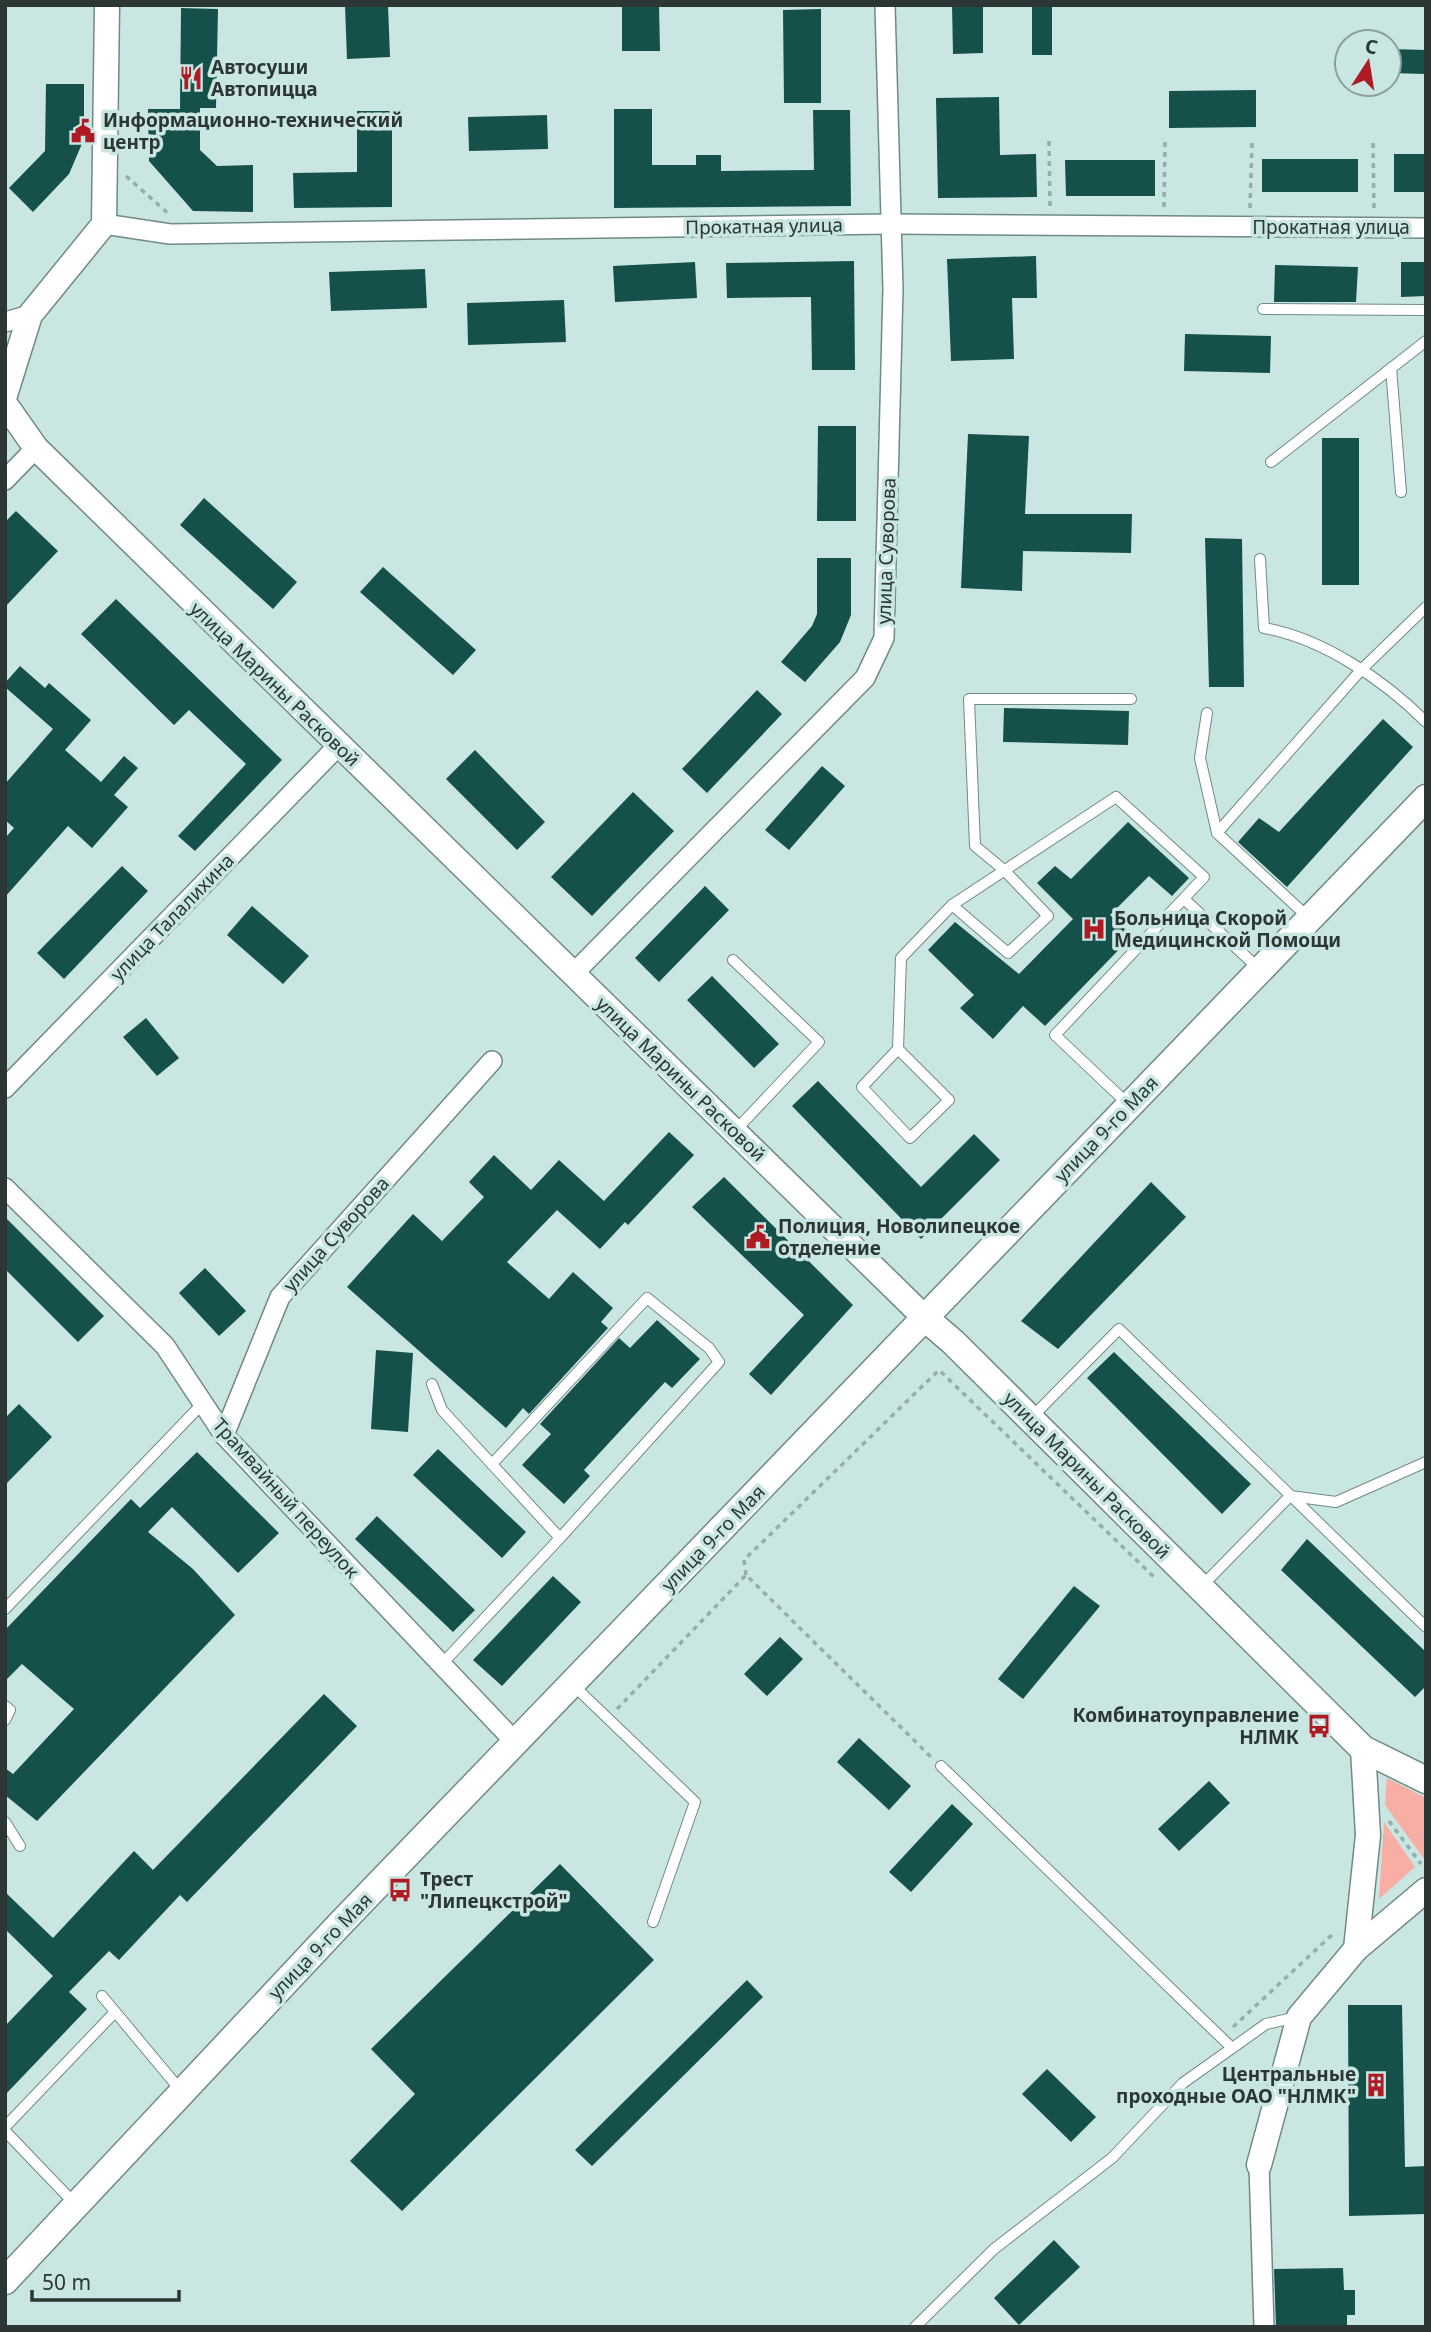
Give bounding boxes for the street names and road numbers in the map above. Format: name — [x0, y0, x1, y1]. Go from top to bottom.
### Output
street label: Прокатная улица — [685, 212, 843, 240]
street label: Прокатная улица — [1252, 214, 1410, 240]
street label: улица Суворова — [870, 477, 902, 625]
street label: улица Марины Расковой — [184, 596, 366, 772]
street label: улица Талалихина — [104, 848, 240, 986]
street label: улица Марины Расковой — [590, 991, 772, 1167]
street label: улица 9-го Мая — [1048, 1070, 1164, 1188]
street label: улица Суворова — [277, 1171, 395, 1297]
street label: улица Марины Расковой — [998, 1386, 1176, 1564]
street label: Трамвайный переулок — [207, 1412, 365, 1584]
street label: улица 9-го Мая — [655, 1479, 771, 1597]
street label: улица 9-го Мая — [262, 1887, 378, 2005]

